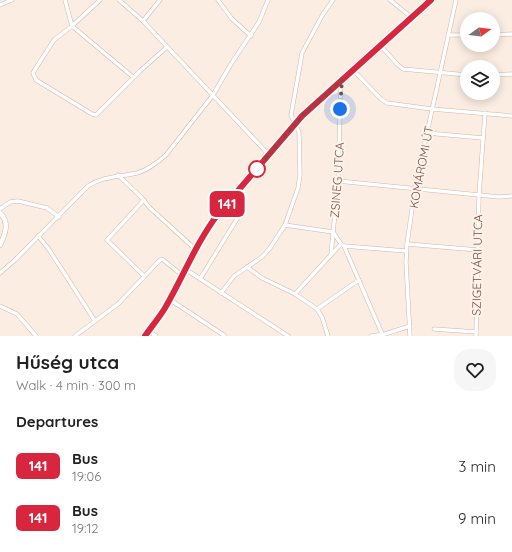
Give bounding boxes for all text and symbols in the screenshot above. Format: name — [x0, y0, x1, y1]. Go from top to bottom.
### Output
north arrow — [460, 12, 500, 52]
map controls — [460, 12, 500, 100]
button: layers — [460, 60, 500, 100]
your location — [330, 99, 350, 119]
street label: KOMÁROMI ÚT — [406, 124, 436, 210]
street label: ZSINEG UTCA — [327, 141, 347, 218]
unlabelled marker — [248, 160, 266, 178]
line badge: 141 — [204, 191, 250, 217]
text: 141 — [218, 195, 236, 213]
street label: SZIGETVÁRI UTCA — [469, 214, 485, 316]
button: heart — [454, 349, 496, 391]
text: Hűség utca — [16, 350, 119, 374]
text: Walk · 4 min · 300 m — [16, 377, 136, 393]
text: Departures — [16, 412, 98, 431]
text: Bus — [72, 449, 98, 468]
text: 141 — [29, 457, 47, 475]
text: 3 min — [458, 457, 496, 476]
text: 19:06 — [72, 468, 101, 484]
text: Bus — [72, 501, 98, 520]
text: 141 — [29, 509, 47, 527]
text: 9 min — [458, 509, 496, 528]
text: 19:12 — [72, 520, 99, 536]

